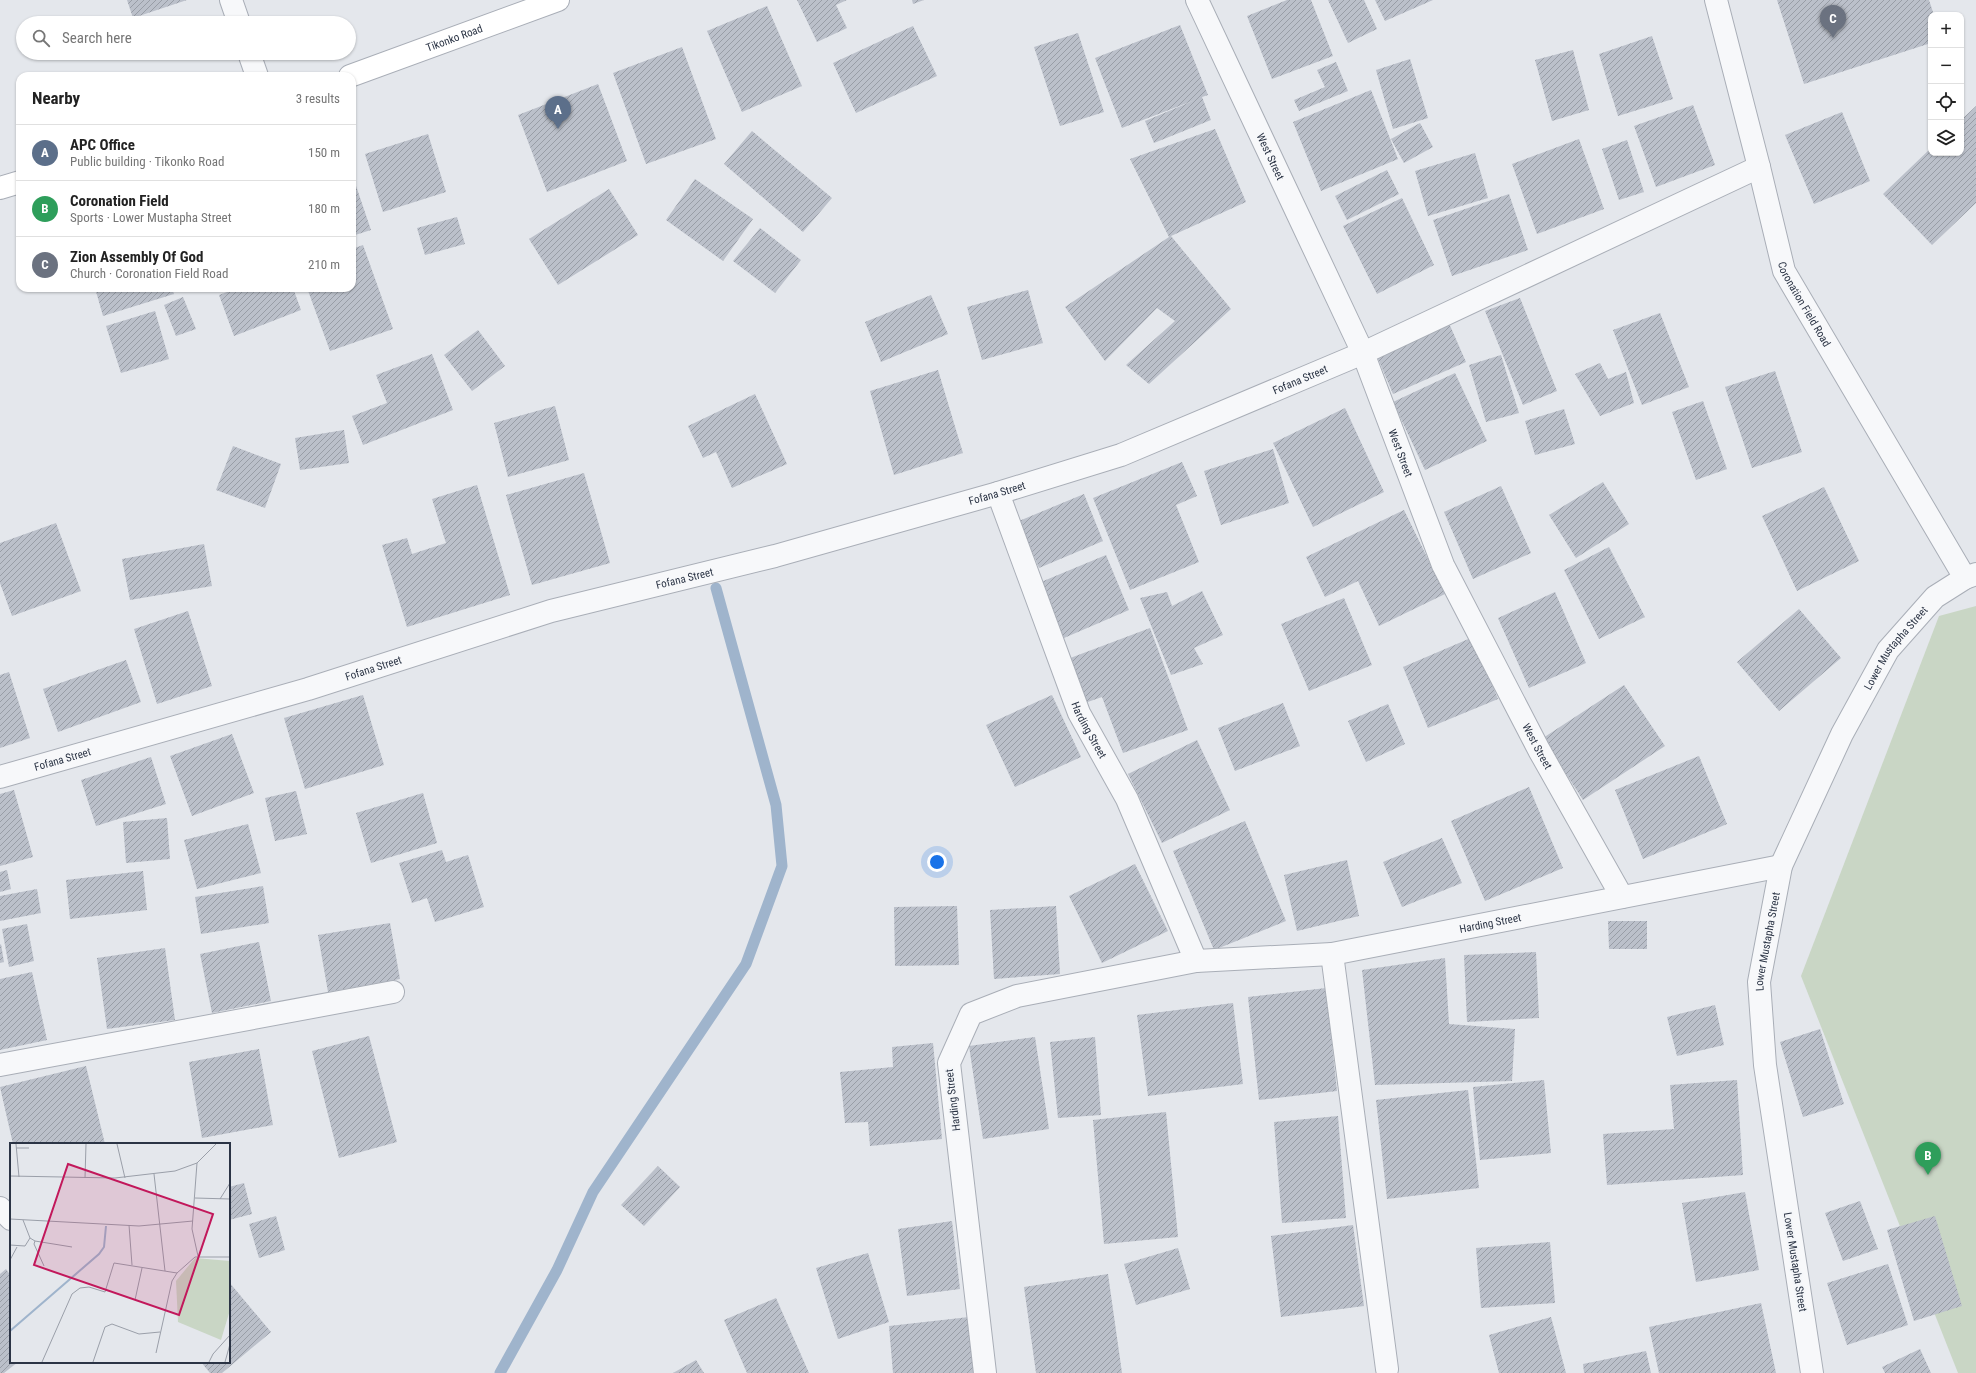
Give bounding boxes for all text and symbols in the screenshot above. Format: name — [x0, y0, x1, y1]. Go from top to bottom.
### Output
pin: C — [1820, 5, 1846, 38]
map controls — [1928, 12, 1964, 156]
button: + — [1928, 12, 1964, 48]
search box — [16, 16, 356, 60]
street label: Tikonko Road — [424, 22, 484, 54]
icon: search — [30, 27, 52, 49]
text: Search here — [62, 29, 132, 47]
button: − — [1928, 48, 1964, 84]
button: locate — [1928, 84, 1964, 120]
text: Nearby — [32, 88, 80, 108]
text: 3 results — [296, 91, 340, 106]
pin: A — [545, 96, 571, 129]
button: layers — [1928, 120, 1964, 156]
street label: West Street — [1254, 131, 1287, 182]
text: APC Office — [70, 136, 135, 154]
text: A — [41, 145, 49, 160]
text: 150 m — [308, 145, 340, 160]
text: Public building · Tikonko Road — [70, 154, 224, 169]
text: Coronation Field — [70, 192, 169, 210]
text: B — [41, 201, 49, 216]
text: 180 m — [308, 201, 340, 216]
text: Sports · Lower Mustapha Street — [70, 210, 232, 225]
text: Zion Assembly Of God — [70, 248, 203, 266]
text: C — [41, 257, 49, 272]
text: 210 m — [308, 257, 340, 272]
street label: Coronation Field Road — [1775, 260, 1834, 349]
text: Church · Coronation Field Road — [70, 266, 228, 281]
street label: Fofana Street — [1271, 362, 1330, 397]
street label: West Street — [1386, 427, 1416, 479]
street label: Fofana Street — [967, 478, 1027, 507]
street label: Fofana Street — [655, 565, 714, 592]
street label: Lower Mustapha Street — [1861, 604, 1930, 692]
street label: Fofana Street — [344, 653, 403, 683]
street label: Harding Street — [1069, 700, 1109, 761]
street label: West Street — [1520, 721, 1555, 771]
street label: Fofana Street — [33, 745, 92, 773]
your location — [927, 852, 947, 872]
street label: Lower Mustapha Street — [1752, 891, 1782, 992]
street label: Harding Street — [1458, 911, 1522, 935]
street label: Harding Street — [943, 1068, 963, 1132]
pin: B — [1915, 1142, 1941, 1175]
inset map — [10, 1143, 230, 1363]
street label: Lower Mustapha Street — [1781, 1211, 1809, 1313]

